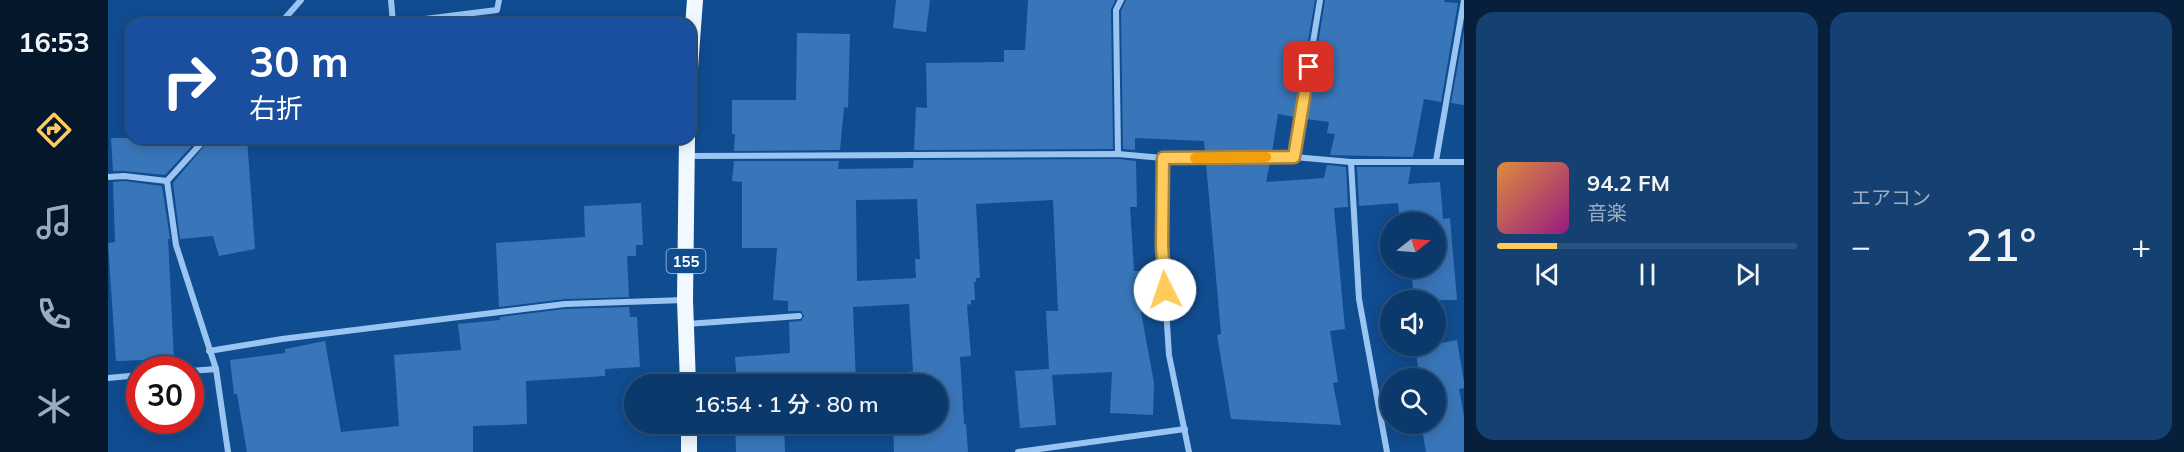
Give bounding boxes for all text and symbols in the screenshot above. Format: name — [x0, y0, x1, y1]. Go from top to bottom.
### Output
text: 16:53 — [18, 25, 90, 59]
text: 30 m — [249, 35, 349, 88]
pin — [1283, 41, 1334, 92]
icon: right — [150, 42, 228, 120]
icon: arrive — [1292, 50, 1325, 83]
text: 右折 — [249, 91, 303, 125]
icon: directions — [33, 109, 75, 151]
text: 94.2 FM — [1587, 169, 1670, 197]
text: エアコン — [1851, 185, 1931, 210]
text: 音楽 — [1587, 200, 1627, 225]
icon: music — [33, 201, 75, 243]
north arrow — [1380, 212, 1446, 278]
map controls — [1380, 212, 1446, 434]
text: 21° — [1966, 216, 2036, 272]
text: − — [1851, 225, 1871, 266]
text: + — [2131, 225, 2151, 266]
road number: 155 — [666, 249, 706, 273]
position arrow — [1133, 258, 1197, 322]
icon: previous — [1531, 258, 1564, 291]
icon: pause — [1631, 258, 1664, 291]
icon: next — [1731, 258, 1764, 291]
button: sound — [1380, 290, 1446, 356]
icon: phone — [33, 293, 75, 335]
speed limit sign: 30 — [126, 356, 204, 434]
button: search — [1380, 368, 1446, 434]
icon: climate — [33, 385, 75, 427]
text: 16:54 · 1 分 · 80 m — [694, 390, 878, 418]

